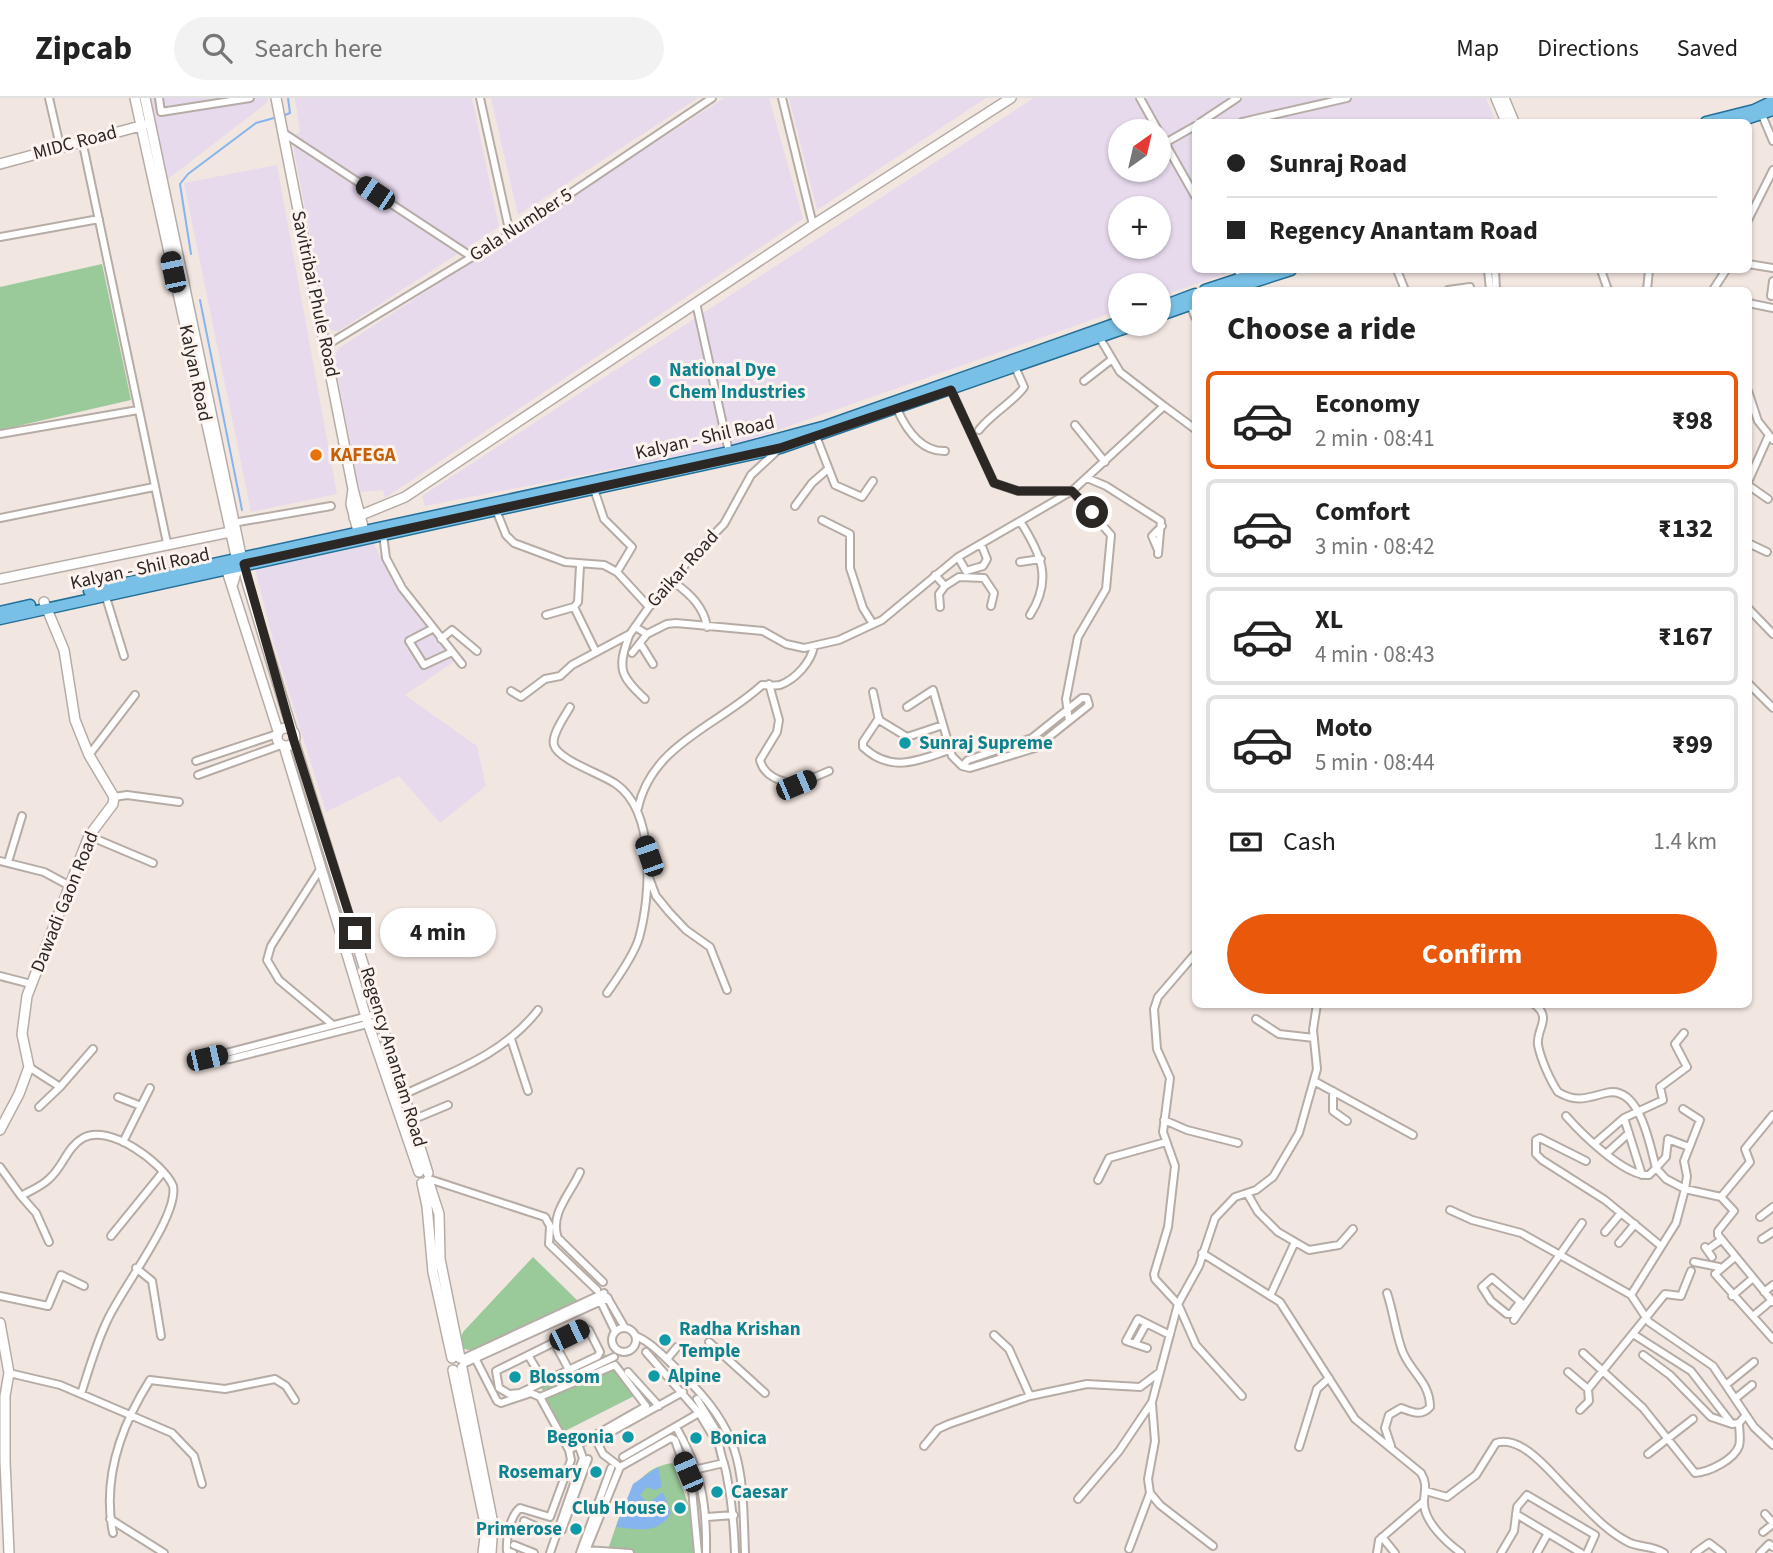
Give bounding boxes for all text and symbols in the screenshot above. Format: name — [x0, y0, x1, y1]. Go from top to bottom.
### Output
search box — [174, 17, 664, 80]
text: Zipcab — [35, 25, 132, 72]
icon: search — [198, 29, 236, 67]
text: Search here — [254, 30, 382, 67]
text: Map — [1456, 31, 1499, 66]
text: Directions — [1537, 31, 1639, 66]
text: Saved — [1677, 31, 1738, 66]
street label: MIDC Road — [30, 119, 120, 167]
north arrow — [1108, 119, 1171, 182]
map controls — [1108, 119, 1171, 336]
text: Sunraj Road — [1269, 145, 1407, 182]
car — [352, 173, 399, 213]
street label: Gala Number 5 — [464, 182, 578, 268]
button: + — [1108, 196, 1171, 259]
street label: Savitribai Phule Road — [284, 208, 346, 380]
text: Regency Anantam Road — [1269, 212, 1538, 249]
car — [159, 249, 188, 295]
button: − — [1108, 273, 1171, 336]
text: Choose a ride — [1227, 306, 1416, 352]
street label: Kalyan Road — [172, 322, 218, 424]
place label: National Dye Chem Industries — [669, 357, 805, 406]
marker: National Dye Chem Industries — [647, 373, 663, 389]
text: Economy — [1315, 385, 1420, 422]
icon: car — [1231, 389, 1294, 452]
text: ₹98 — [1672, 402, 1713, 439]
street label: Kalyan - Shil Road — [633, 409, 777, 467]
text: 2 min · 08:41 — [1315, 422, 1435, 455]
place label: KAFEGA — [330, 442, 396, 469]
marker: KAFEGA — [308, 447, 324, 463]
text: Comfort — [1315, 493, 1410, 530]
route start — [1076, 496, 1108, 528]
icon: car — [1231, 497, 1294, 560]
text: ₹132 — [1658, 510, 1713, 547]
street label: Gaikar Road — [641, 524, 725, 614]
text: 3 min · 08:42 — [1315, 530, 1435, 563]
street label: Kalyan - Shil Road — [68, 541, 212, 597]
text: XL — [1315, 601, 1343, 638]
icon: car — [1231, 605, 1294, 668]
text: ₹167 — [1658, 618, 1713, 655]
text: 4 min · 08:43 — [1315, 638, 1435, 671]
text: Moto — [1315, 709, 1372, 746]
icon: car — [1231, 713, 1294, 776]
text: ₹99 — [1672, 726, 1713, 763]
place label: Sunraj Supreme — [919, 730, 1053, 757]
marker: Sunraj Supreme — [897, 735, 913, 751]
text: 5 min · 08:44 — [1315, 746, 1435, 779]
car — [773, 767, 820, 803]
icon: cash — [1227, 823, 1265, 861]
text: Cash — [1283, 823, 1336, 860]
text: 1.4 km — [1653, 825, 1717, 858]
street label: Dawadi Gaon Road — [24, 827, 106, 977]
car — [633, 833, 666, 879]
callout: 4 min — [380, 908, 495, 958]
button: Confirm — [1227, 914, 1717, 994]
text: 4 min — [410, 916, 466, 949]
route end — [339, 917, 371, 949]
street label: Regency Anantam Road — [353, 964, 433, 1150]
car — [185, 1043, 230, 1073]
car — [546, 1316, 593, 1354]
place label: Radha Krishan Temple — [679, 1316, 801, 1365]
marker: Radha Krishan Temple — [657, 1332, 673, 1348]
place label: Alpine — [667, 1363, 721, 1390]
place label: Blossom — [529, 1364, 600, 1391]
marker: Alpine — [646, 1368, 662, 1384]
marker: Blossom — [507, 1369, 523, 1385]
place label: Begonia — [546, 1424, 614, 1451]
place label: Bonica — [710, 1425, 767, 1452]
marker: Begonia — [620, 1429, 636, 1445]
marker: Bonica — [688, 1430, 704, 1446]
car — [671, 1449, 706, 1495]
place label: Rosemary — [498, 1459, 582, 1486]
marker: Rosemary — [588, 1464, 604, 1480]
place label: Caesar — [731, 1479, 788, 1506]
marker: Caesar — [709, 1484, 725, 1500]
place label: Club House — [572, 1495, 666, 1522]
marker: Club House — [672, 1500, 688, 1516]
place label: Primerose — [476, 1516, 562, 1543]
marker: Primerose — [568, 1521, 584, 1537]

